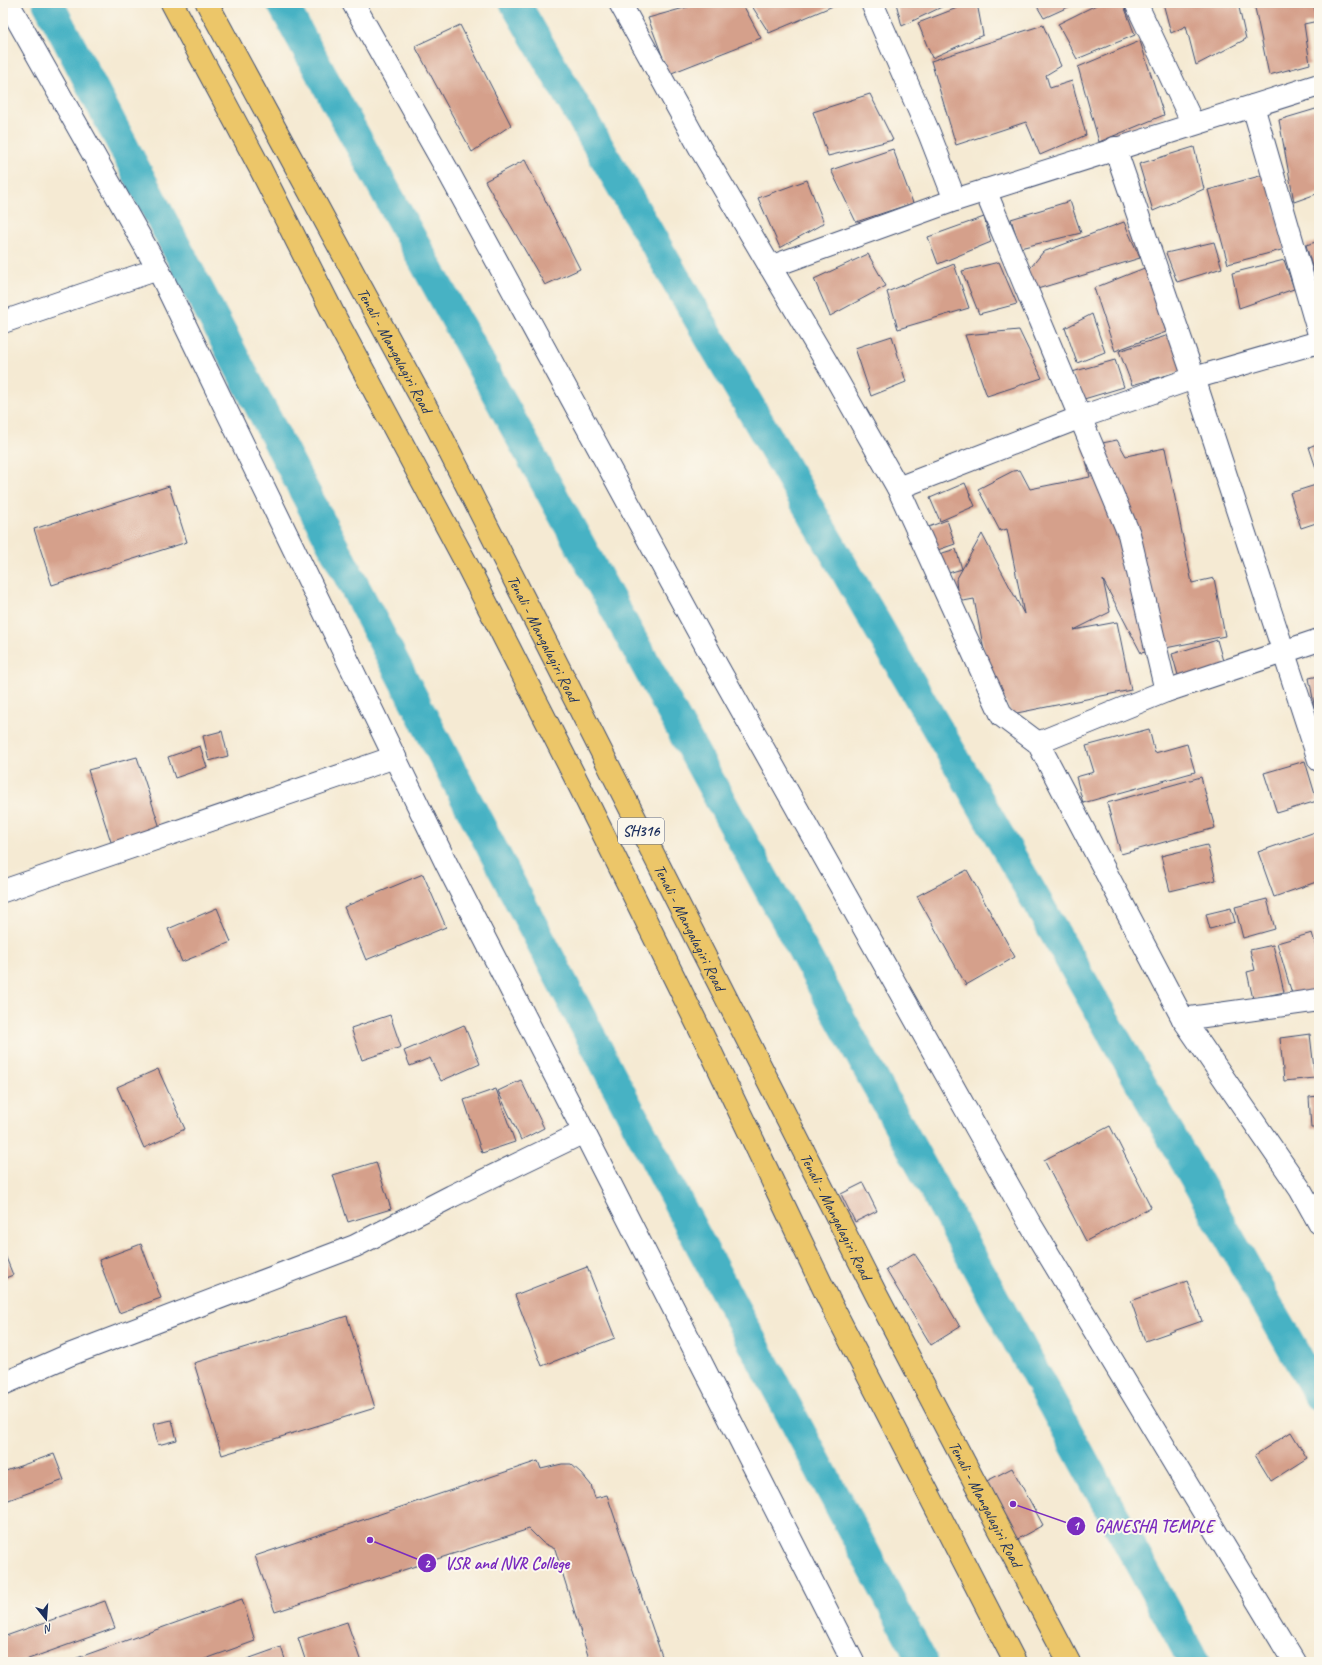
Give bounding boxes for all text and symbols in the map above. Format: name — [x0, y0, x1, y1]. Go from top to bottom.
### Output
street label: Tenali - Mangalagiri Road — [352, 285, 438, 419]
street label: Tenali - Mangalagiri Road — [503, 572, 585, 708]
road number: SH316 — [618, 818, 664, 844]
street label: Tenali - Mangalagiri Road — [649, 861, 731, 997]
street label: Tenali - Mangalagiri Road — [795, 1150, 877, 1286]
street label: Tenali - Mangalagiri Road — [944, 1438, 1028, 1573]
callout: GANESHA TEMPLE — [1066, 1511, 1221, 1540]
text: GANESHA TEMPLE — [1094, 1516, 1216, 1537]
text: 1 — [1073, 1518, 1080, 1534]
callout: VSR and NVR College — [417, 1549, 577, 1578]
text: VSR and NVR College — [445, 1553, 571, 1574]
text: 2 — [424, 1556, 431, 1572]
north arrow — [26, 1599, 66, 1639]
text: N — [42, 1621, 54, 1637]

